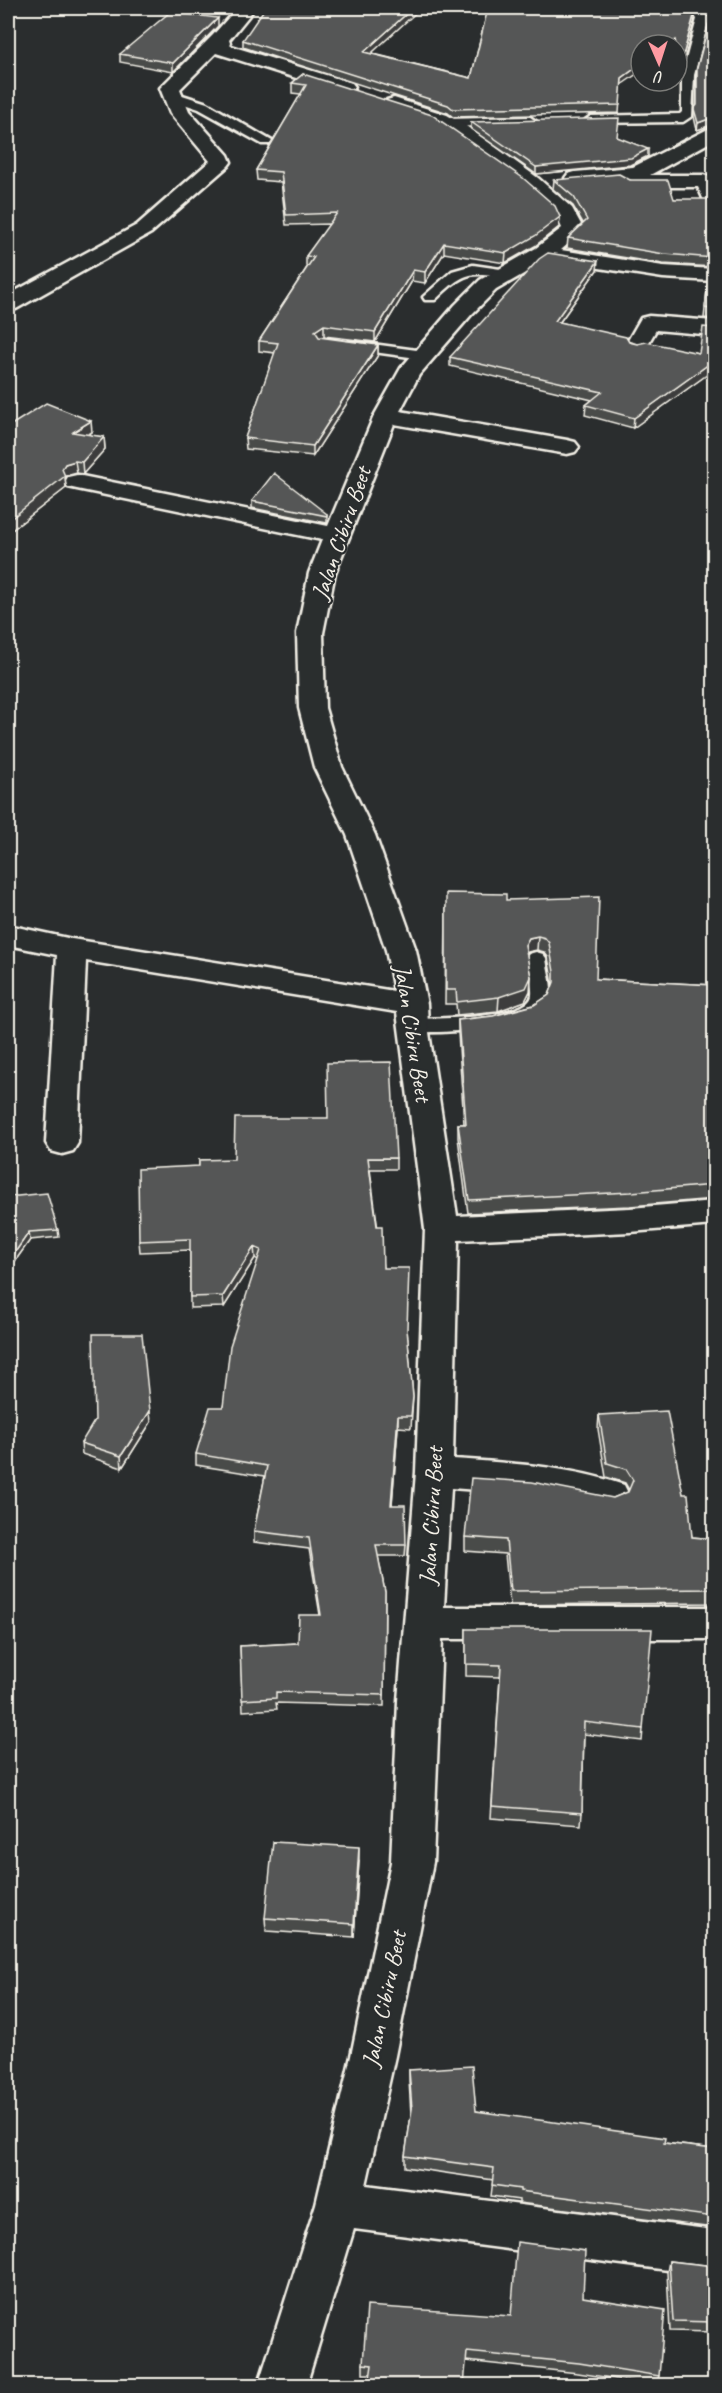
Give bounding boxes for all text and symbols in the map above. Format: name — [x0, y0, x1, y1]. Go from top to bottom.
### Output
north arrow — [629, 33, 689, 93]
text: U — [652, 67, 664, 87]
street label: Jalan Cibiru Beet — [304, 461, 378, 604]
street label: Jalan Cibiru Beet — [387, 961, 439, 1106]
street label: Jalan Cibiru Beet — [412, 1444, 450, 1587]
street label: Jalan Cibiru Beet — [355, 1926, 413, 2071]

